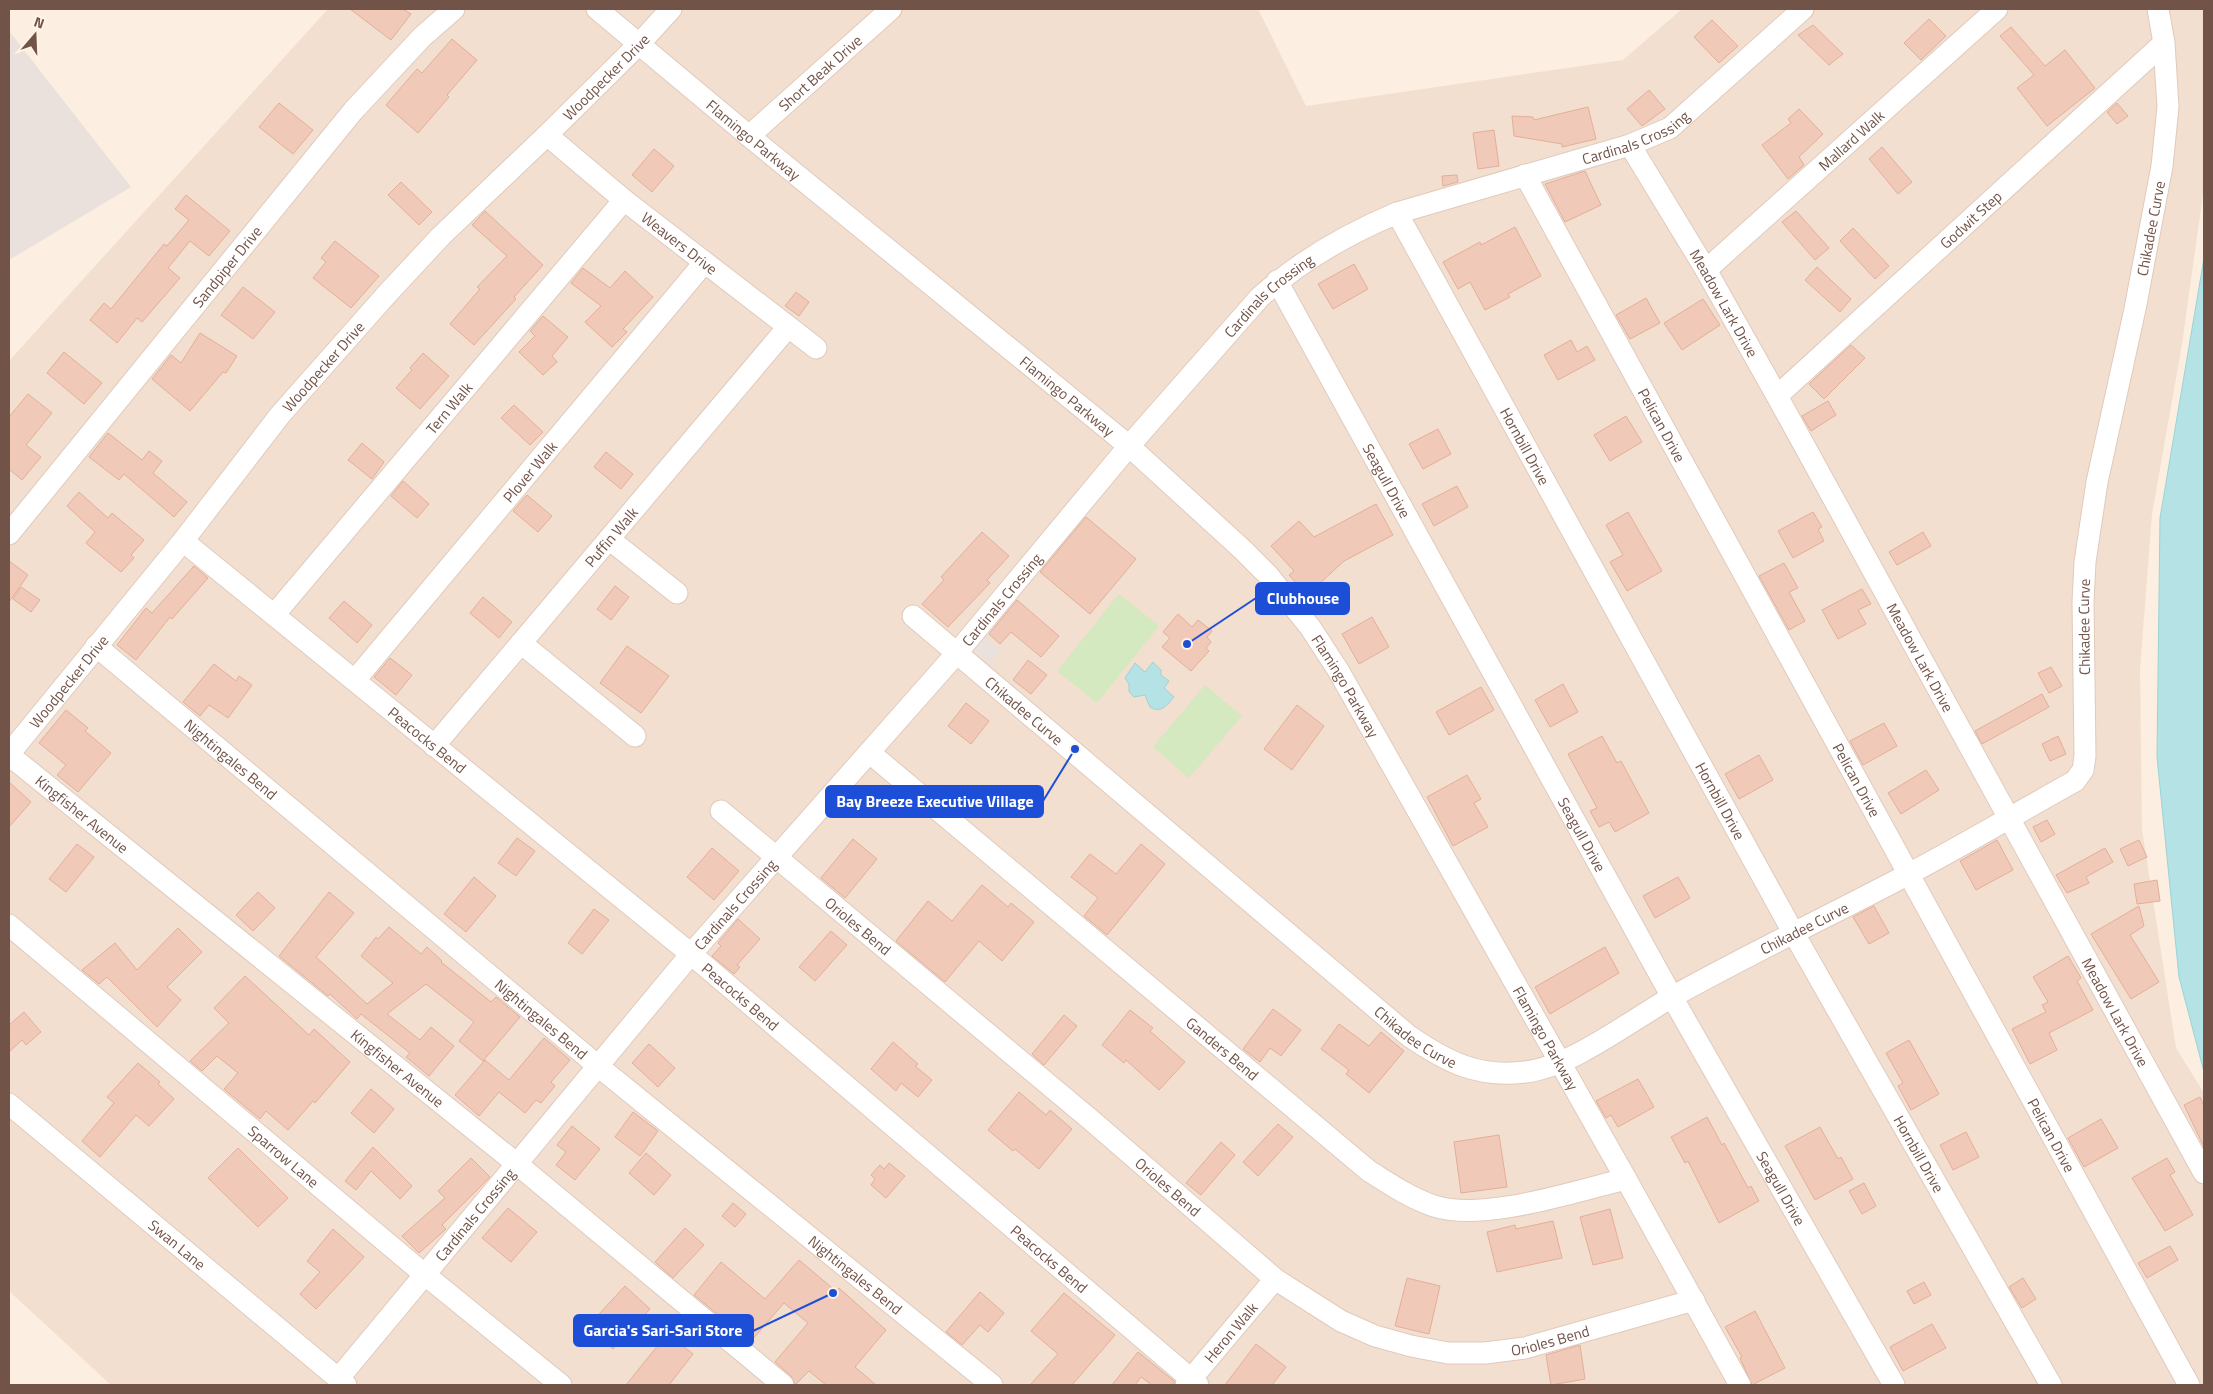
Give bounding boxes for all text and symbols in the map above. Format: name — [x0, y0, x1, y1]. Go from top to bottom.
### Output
north arrow — [10, 10, 60, 60]
text: N — [31, 11, 47, 34]
street label: Woodpecker Drive — [557, 28, 655, 125]
street label: Short Beak Drive — [773, 29, 867, 116]
street label: Flamingo Parkway — [701, 94, 806, 185]
street label: Cardinals Crossing — [1579, 104, 1695, 170]
street label: Mallard Walk — [1813, 104, 1889, 176]
street label: Chikadee Curve — [2130, 179, 2170, 278]
street label: Godwit Step — [1934, 185, 2007, 254]
street label: Weavers Drive — [637, 206, 723, 280]
street label: Sandpiper Drive — [186, 220, 267, 312]
street label: Meadow Lark Drive — [1684, 244, 1764, 361]
street label: Cardinals Crossing — [1218, 248, 1318, 342]
street label: Woodpecker Drive — [276, 316, 370, 417]
street label: Flamingo Parkway — [1015, 350, 1120, 442]
street label: Tern Walk — [420, 377, 477, 439]
street label: Pelican Drive — [1632, 384, 1692, 466]
street label: Hornbill Drive — [1495, 403, 1556, 489]
street label: Plover Walk — [497, 435, 562, 507]
street label: Seagull Drive — [1357, 439, 1417, 522]
street label: Puffin Walk — [579, 501, 643, 572]
street label: Cardinals Crossing — [956, 547, 1047, 651]
street label: Chikadee Curve — [2071, 578, 2096, 675]
callout: Clubhouse — [1256, 583, 1349, 614]
text: Clubhouse — [1267, 586, 1339, 610]
street label: Meadow Lark Drive — [1881, 598, 1960, 716]
street label: Woodpecker Drive — [23, 629, 114, 733]
street label: Flamingo Parkway — [1306, 630, 1385, 742]
street label: Chikadee Curve — [980, 670, 1069, 750]
street label: Peacocks Bend — [383, 701, 472, 779]
street label: Nightingales Bend — [179, 713, 283, 805]
street label: Pelican Drive — [1827, 739, 1887, 821]
street label: Hornbill Drive — [1690, 758, 1751, 844]
street label: Kingfisher Avenue — [31, 769, 134, 859]
callout: Bay Breeze Executive Village — [826, 786, 1043, 817]
text: Bay Breeze Executive Village — [836, 789, 1034, 813]
street label: Seagull Drive — [1552, 793, 1612, 876]
street label: Cardinals Crossing — [688, 853, 782, 955]
street label: Orioles Bend — [820, 891, 897, 960]
street label: Chikadee Curve — [1756, 896, 1852, 960]
street label: Meadow Lark Drive — [2076, 953, 2155, 1071]
street label: Peacocks Bend — [697, 957, 784, 1036]
street label: Nightingales Bend — [490, 973, 593, 1065]
street label: Flamingo Parkway — [1507, 982, 1585, 1094]
street label: Chikadee Curve — [1369, 1000, 1461, 1074]
street label: Ganders Bend — [1181, 1011, 1264, 1086]
street label: Kingfisher Avenue — [346, 1023, 449, 1113]
street label: Pelican Drive — [2022, 1094, 2081, 1176]
street label: Hornbill Drive — [1888, 1111, 1950, 1197]
street label: Sparrow Lane — [243, 1119, 324, 1193]
street label: Seagull Drive — [1751, 1147, 1812, 1229]
street label: Orioles Bend — [1130, 1152, 1206, 1222]
street label: Cardinals Crossing — [429, 1162, 521, 1266]
street label: Swan Lane — [143, 1213, 211, 1275]
street label: Peacocks Bend — [1006, 1219, 1093, 1298]
street label: Nightingales Bend — [804, 1229, 908, 1320]
street label: Heron Walk — [1198, 1297, 1263, 1368]
callout: Garcia's Sari-Sari Store — [574, 1315, 753, 1346]
text: Garcia's Sari-Sari Store — [584, 1318, 742, 1342]
street label: Orioles Bend — [1509, 1319, 1592, 1361]

